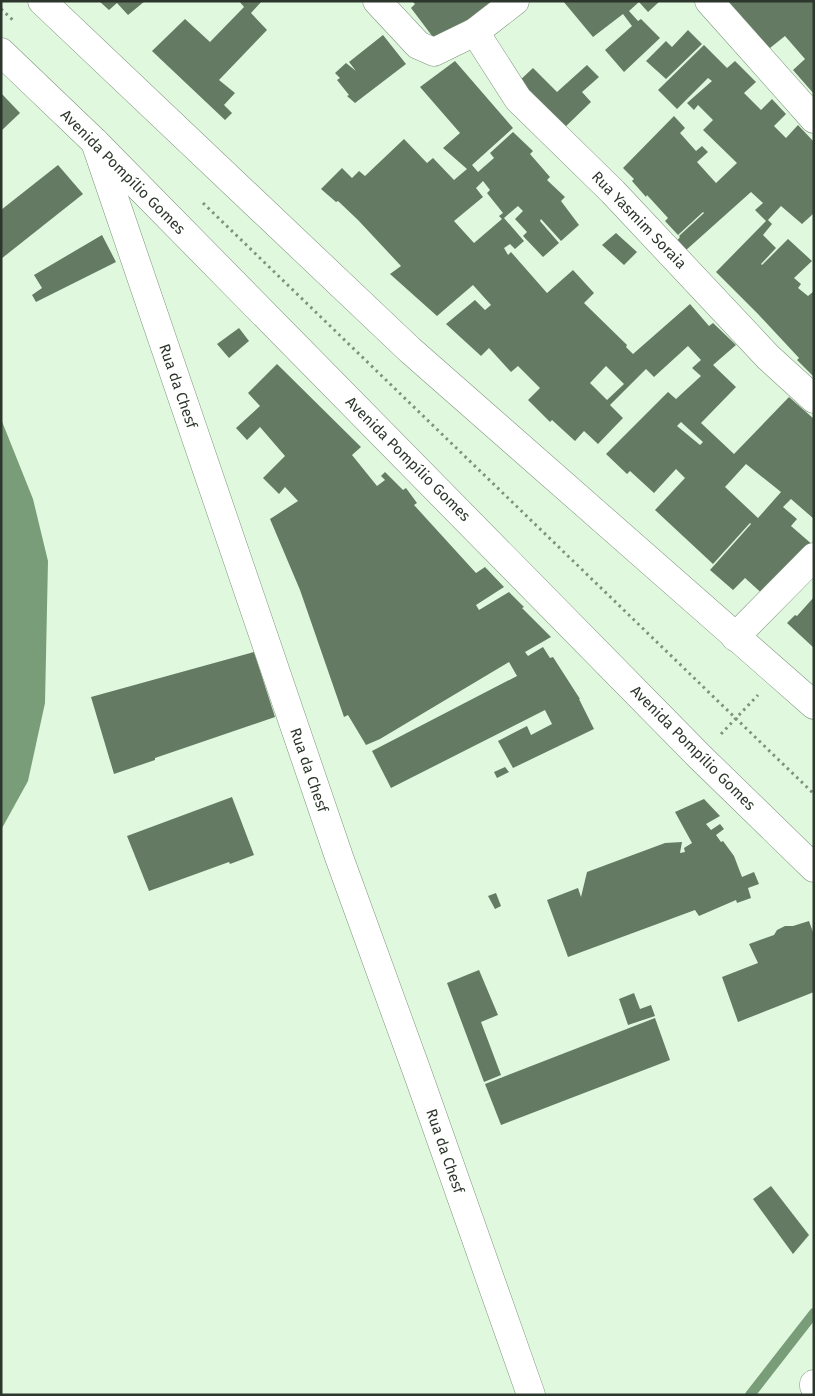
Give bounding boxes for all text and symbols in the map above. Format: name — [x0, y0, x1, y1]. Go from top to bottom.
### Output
street label: Avenida Pompílio Gomes — [57, 106, 189, 238]
street label: Rua Yasmim Soraia — [588, 167, 690, 273]
street label: Rua da Chesf — [155, 341, 201, 432]
street label: Avenida Pompílio Gomes — [342, 393, 474, 525]
street label: Avenida Pompílio Gomes — [627, 682, 759, 814]
street label: Rua da Chesf — [286, 725, 332, 816]
street label: Rua da Chesf — [422, 1106, 468, 1197]

